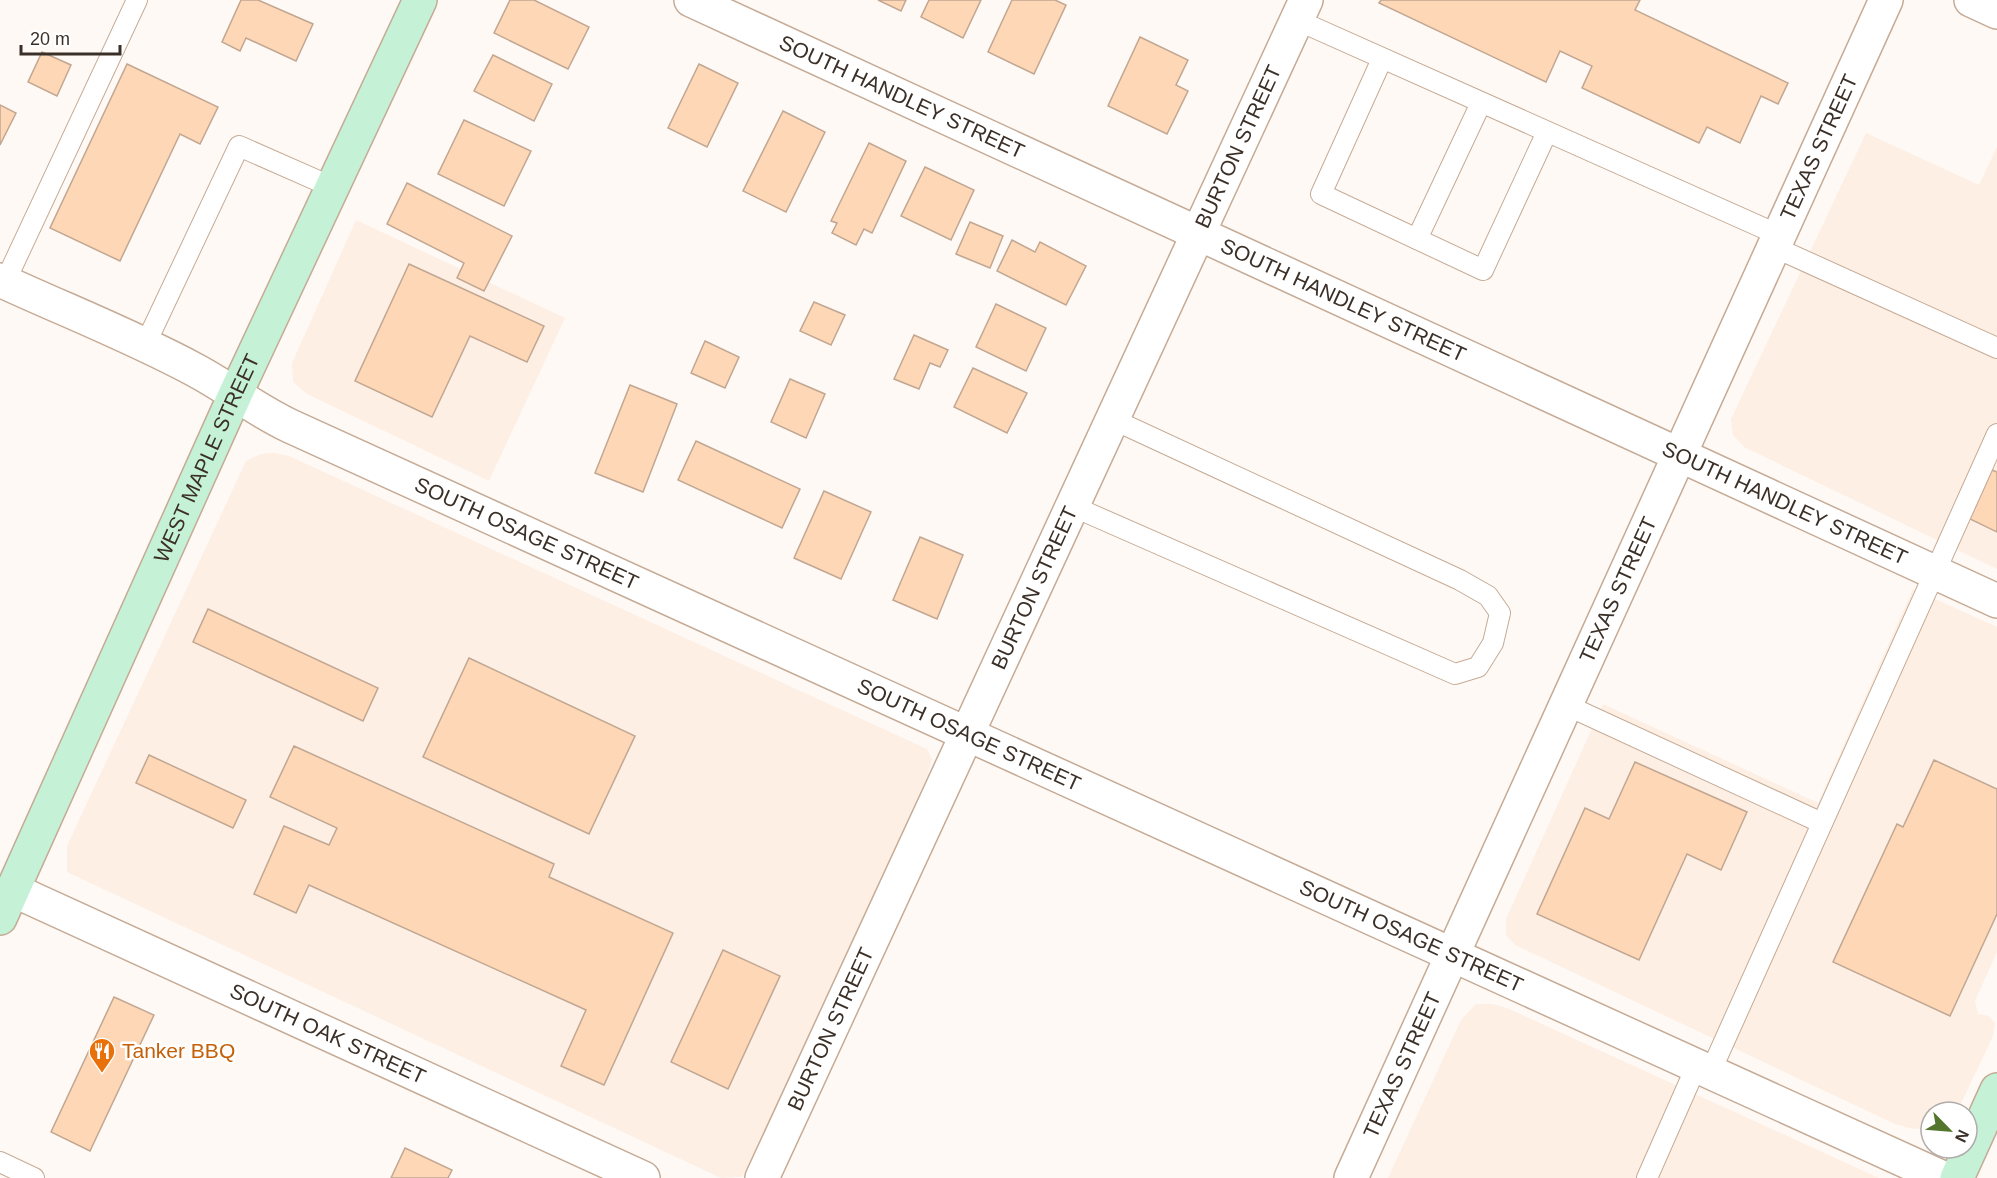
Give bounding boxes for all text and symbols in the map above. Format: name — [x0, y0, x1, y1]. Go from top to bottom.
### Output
scale bar — [21, 18, 120, 56]
text: 20 m — [30, 29, 70, 49]
street label: SOUTH HANDLEY STREET — [776, 30, 1028, 163]
street label: BURTON STREET — [1190, 61, 1285, 231]
street label: TEXAS STREET — [1776, 70, 1862, 224]
street label: SOUTH HANDLEY STREET — [1217, 233, 1470, 366]
street label: WEST MAPLE STREET — [149, 350, 264, 566]
street label: SOUTH HANDLEY STREET — [1659, 437, 1911, 569]
street label: SOUTH OSAGE STREET — [411, 472, 642, 594]
street label: BURTON STREET — [987, 503, 1082, 673]
street label: TEXAS STREET — [1575, 513, 1661, 666]
street label: SOUTH OSAGE STREET — [854, 674, 1085, 795]
street label: SOUTH OSAGE STREET — [1296, 875, 1527, 996]
street label: BURTON STREET — [783, 944, 878, 1114]
street label: SOUTH OAK STREET — [226, 979, 429, 1088]
street label: TEXAS STREET — [1359, 988, 1445, 1141]
restaurant icon: Tanker BBQ — [87, 1036, 117, 1074]
place label: Tanker BBQ — [122, 1039, 235, 1062]
north arrow — [1919, 1100, 1979, 1160]
text: N — [1952, 1127, 1972, 1145]

